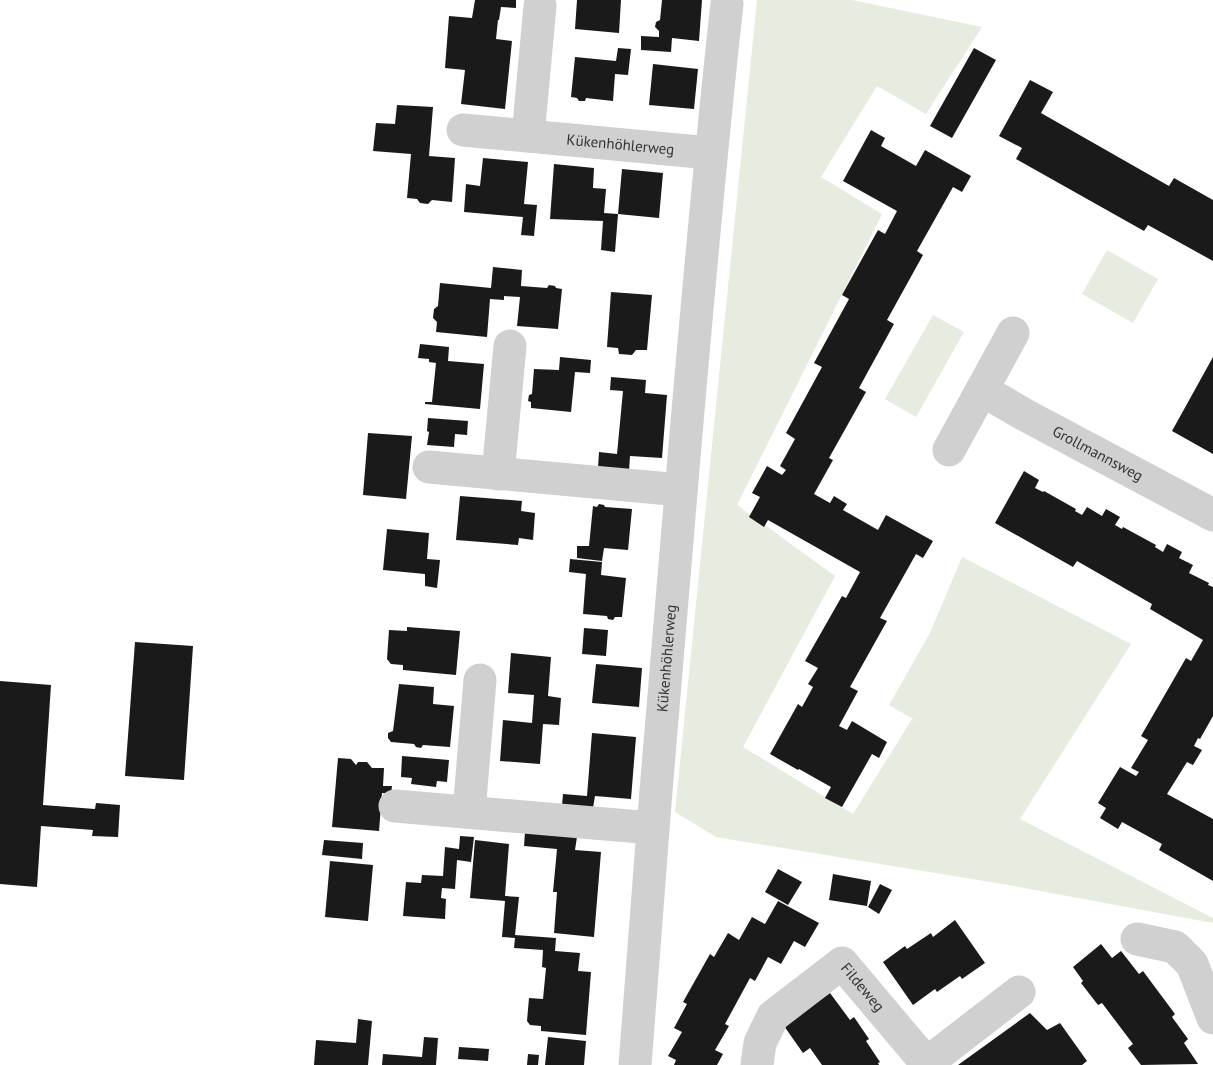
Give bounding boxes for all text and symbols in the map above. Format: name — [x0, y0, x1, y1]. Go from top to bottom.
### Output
street label: Kükenhöhlerweg — [566, 130, 675, 159]
street label: Grollmannsweg — [1049, 421, 1146, 485]
street label: Kükenhöhlerweg — [652, 604, 680, 713]
street label: Fildeweg — [837, 959, 889, 1015]

